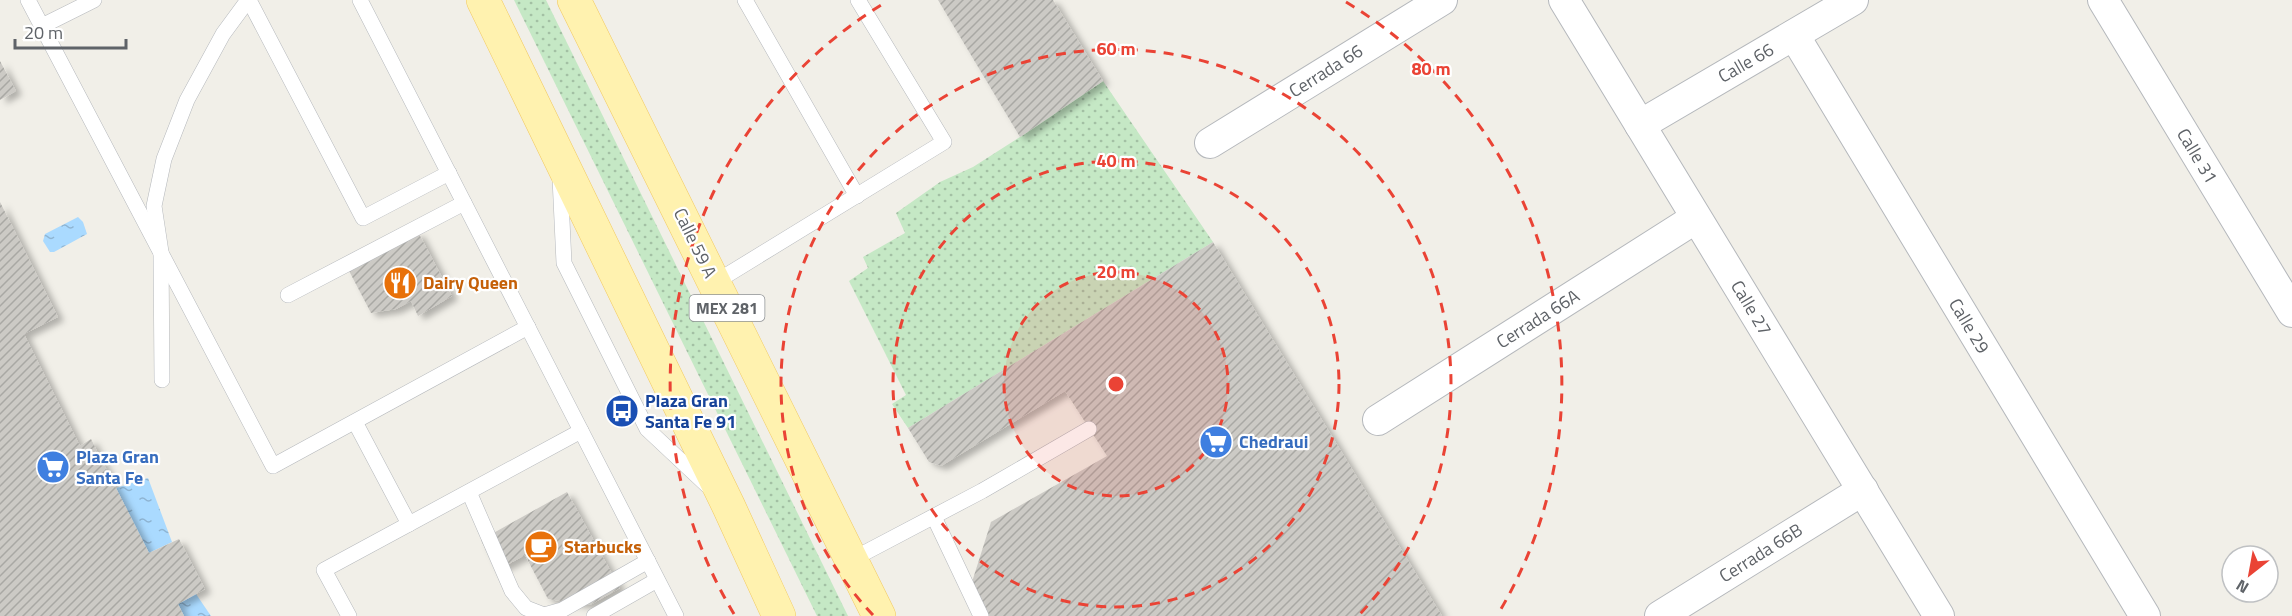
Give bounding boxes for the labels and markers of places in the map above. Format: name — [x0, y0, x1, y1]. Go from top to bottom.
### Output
restaurant icon: Dairy Queen — [382, 265, 418, 301]
place label: Dairy Queen — [423, 269, 518, 296]
centre of rings — [1106, 374, 1126, 394]
place label: Plaza Gran Santa Fe 91 — [645, 387, 736, 435]
bus stop icon: Plaza Gran Santa Fe 91 — [604, 393, 640, 429]
supermarket icon: Chedraui — [1198, 424, 1234, 460]
place label: Chedraui — [1239, 428, 1308, 455]
place label: Plaza Gran Santa Fe — [76, 443, 159, 491]
supermarket icon: Plaza Gran Santa Fe — [35, 449, 71, 485]
cafe icon: Starbucks — [523, 529, 559, 565]
place label: Starbucks — [564, 533, 642, 560]

